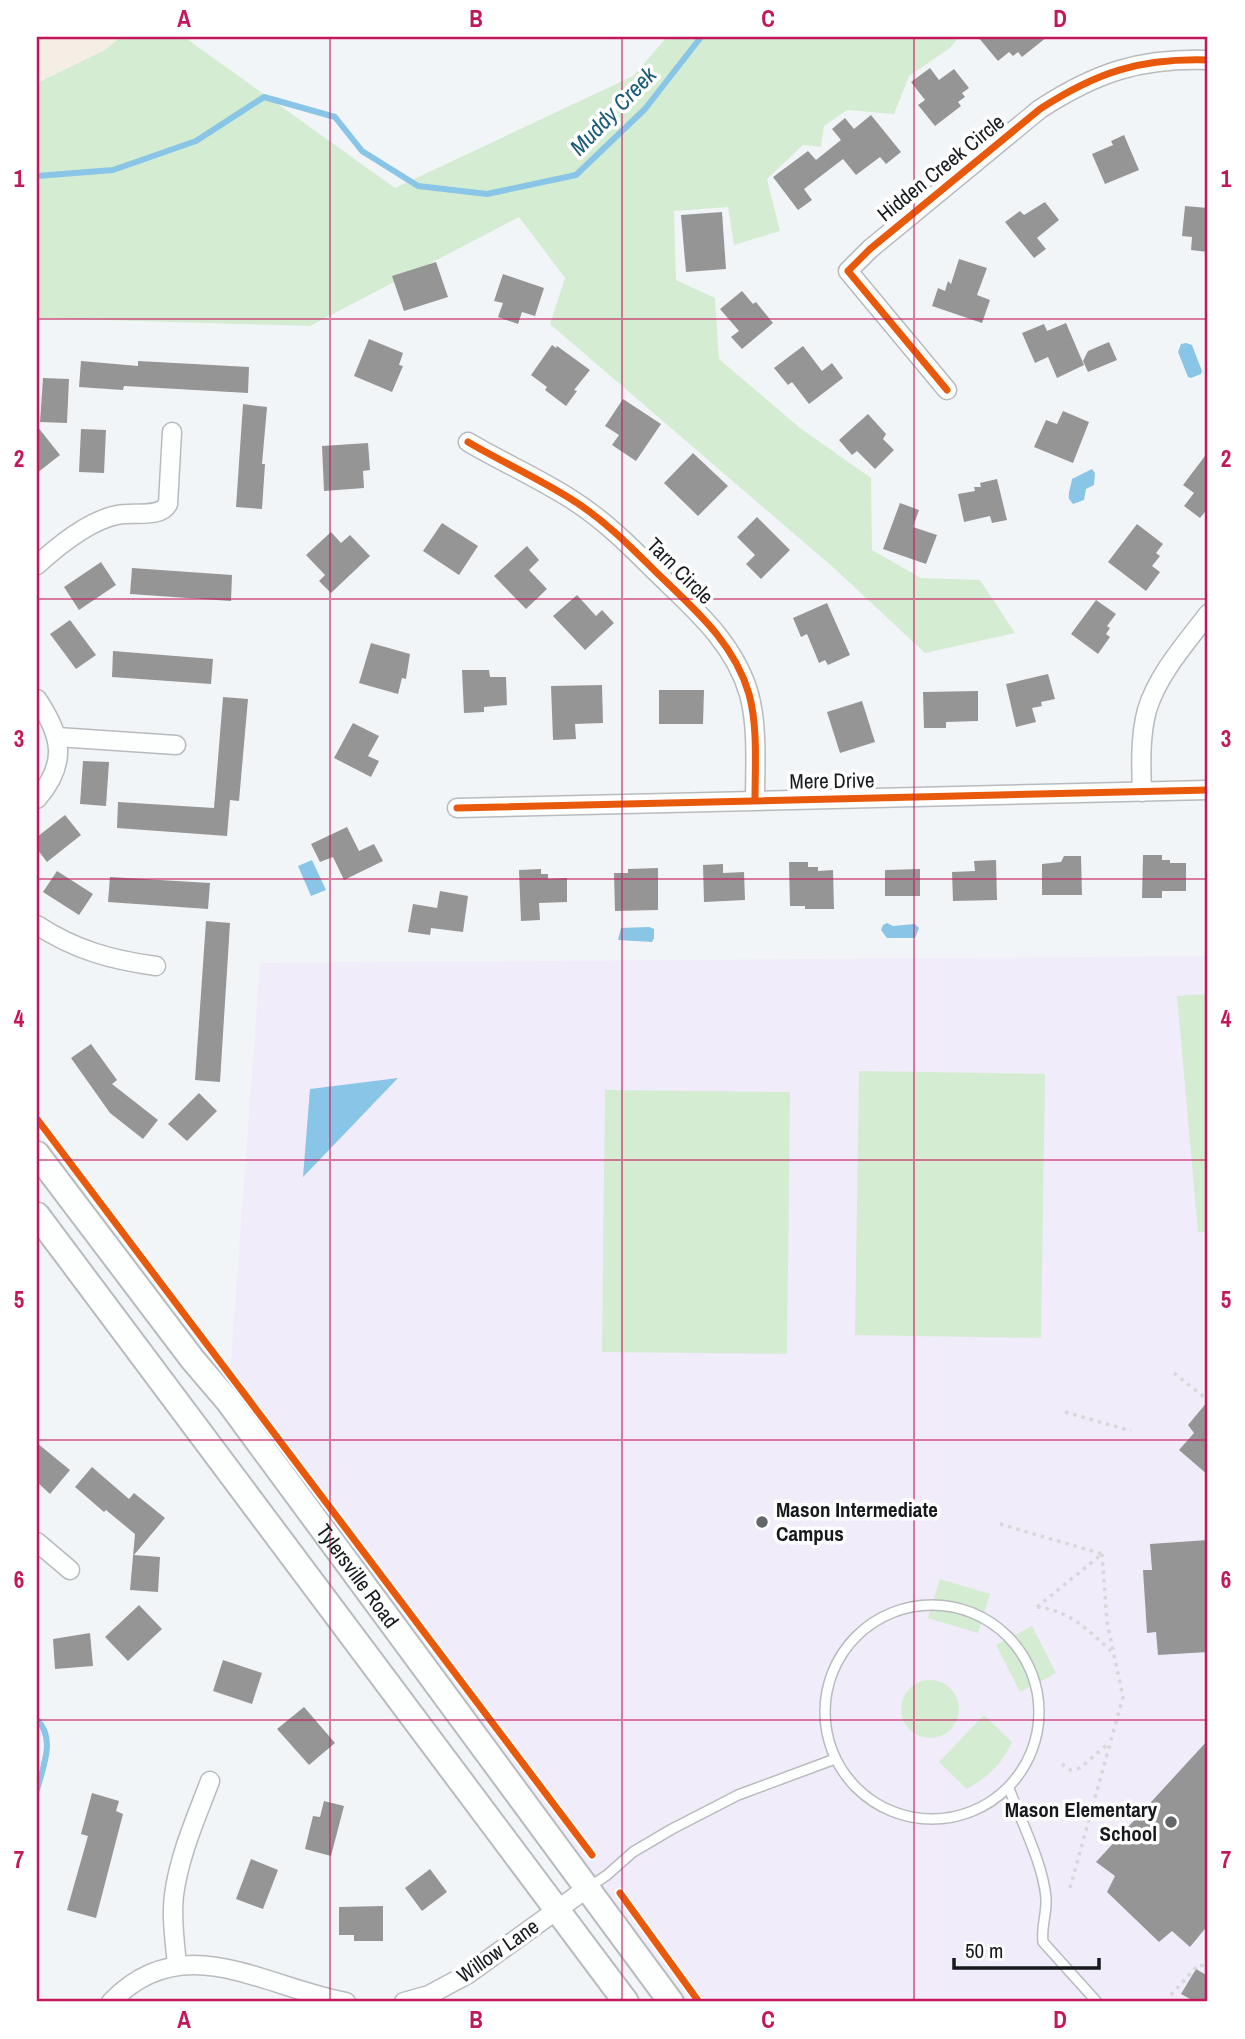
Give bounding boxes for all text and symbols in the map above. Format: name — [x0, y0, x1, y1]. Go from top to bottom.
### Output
text: A — [177, 3, 191, 34]
text: B — [469, 3, 483, 34]
text: C — [761, 3, 775, 34]
text: D — [1053, 3, 1067, 34]
water label: Muddy Creek — [563, 58, 664, 162]
street label: Hidden Creek Circle — [871, 107, 1010, 228]
text: 1 — [14, 163, 25, 194]
text: 1 — [1221, 163, 1232, 194]
text: 2 — [14, 443, 24, 474]
text: 2 — [1221, 443, 1231, 474]
street label: Tarn Circle — [641, 531, 720, 610]
text: 3 — [14, 723, 24, 754]
text: 3 — [1221, 723, 1231, 754]
street label: Mere Drive — [789, 765, 875, 796]
text: 4 — [14, 1003, 25, 1034]
text: 4 — [1221, 1003, 1232, 1034]
text: 5 — [14, 1284, 24, 1315]
text: 5 — [1221, 1284, 1231, 1315]
place label: Mason Intermediate Campus — [776, 1495, 938, 1548]
marker: Mason Intermediate Campus — [754, 1514, 770, 1530]
street label: Tylersville Road — [310, 1518, 406, 1634]
text: 6 — [14, 1564, 24, 1595]
text: 6 — [1221, 1564, 1231, 1595]
place label: Mason Elementary School — [1005, 1795, 1157, 1848]
marker: Mason Elementary School — [1163, 1814, 1179, 1830]
text: 7 — [14, 1844, 24, 1875]
text: 7 — [1221, 1844, 1231, 1875]
street label: Willow Lane — [451, 1912, 544, 1989]
scale bar — [954, 1927, 1100, 1971]
text: 50 m — [965, 1936, 1003, 1965]
text: A — [177, 2004, 191, 2035]
text: B — [469, 2004, 483, 2035]
text: C — [761, 2004, 775, 2035]
text: D — [1053, 2004, 1067, 2035]

